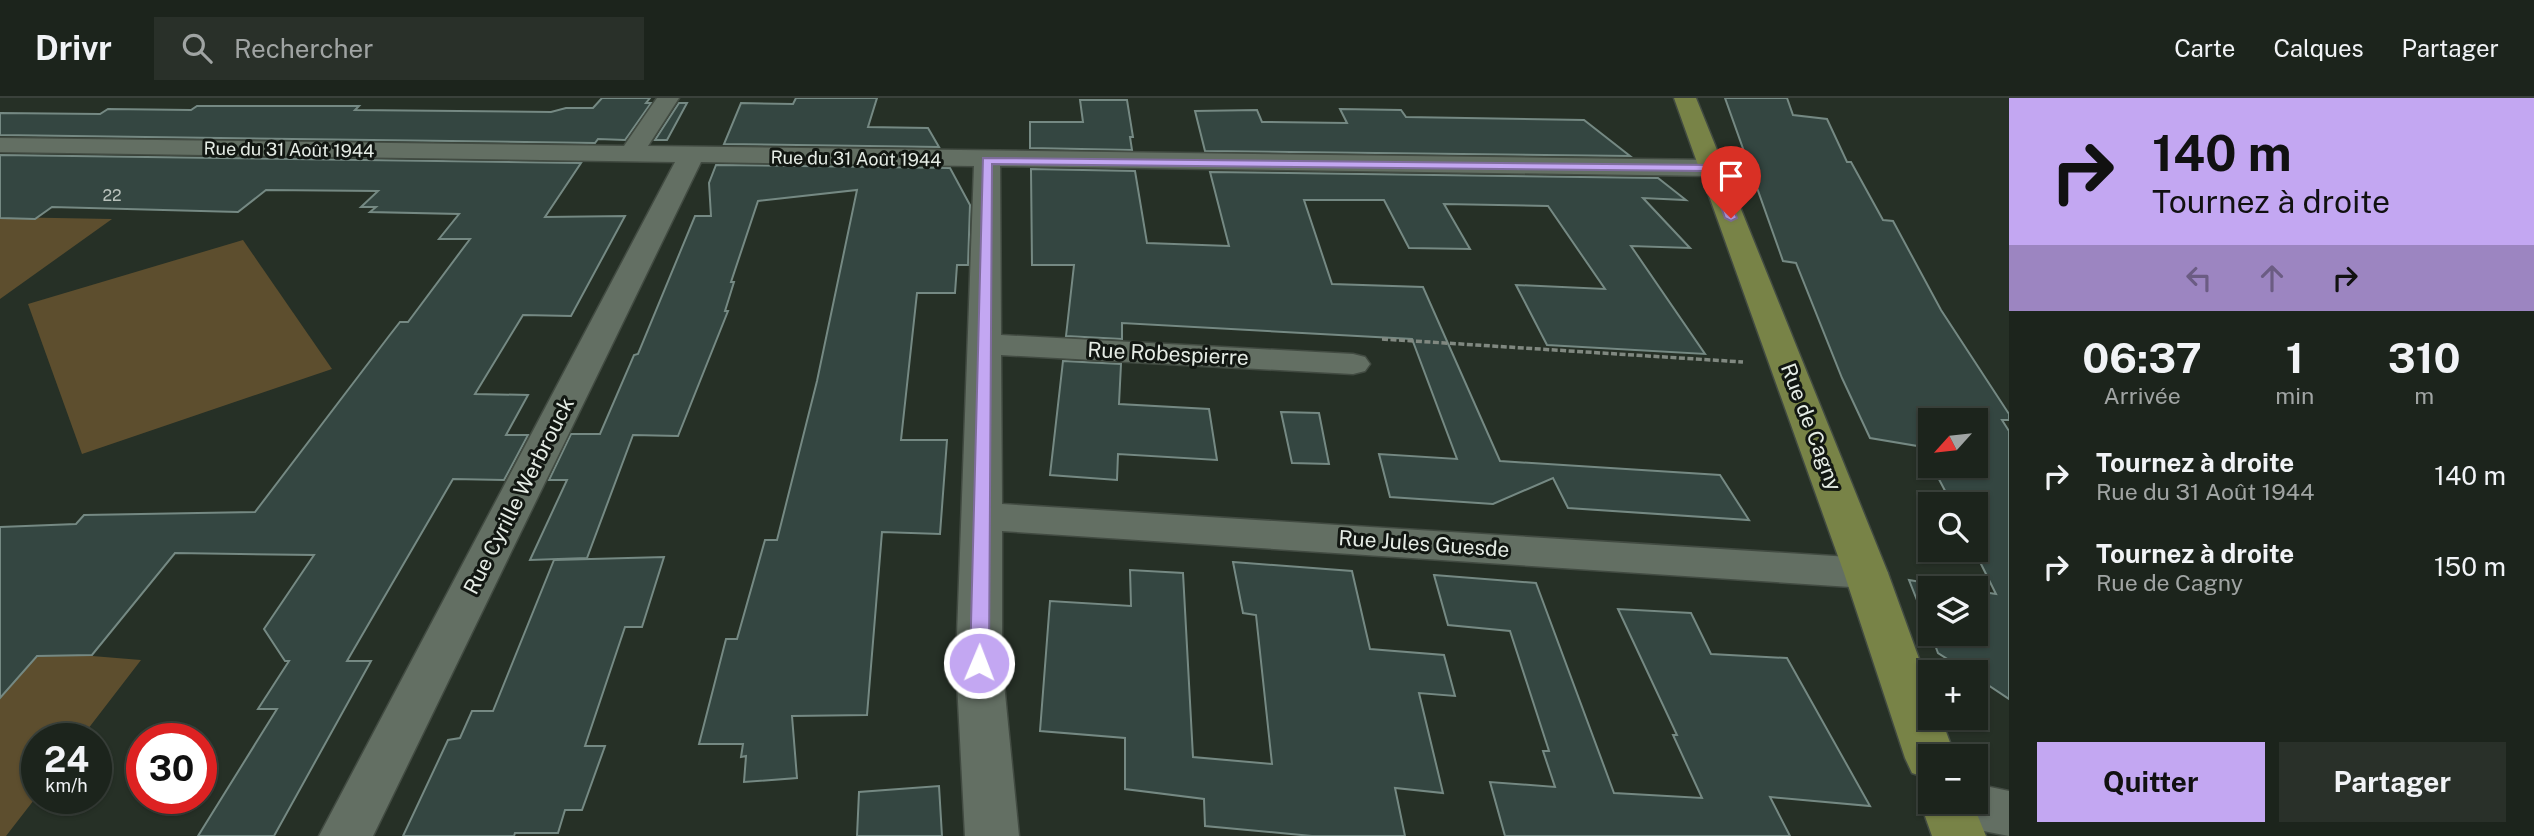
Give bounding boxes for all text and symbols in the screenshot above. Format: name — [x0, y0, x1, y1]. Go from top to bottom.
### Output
search box — [154, 17, 644, 80]
text: Drivr — [35, 29, 112, 67]
icon: search — [178, 29, 216, 67]
text: Rechercher — [234, 33, 373, 64]
text: Carte — [2174, 34, 2235, 62]
text: Calques — [2273, 34, 2364, 62]
text: Partager — [2402, 34, 2499, 62]
text: 140 m — [2152, 124, 2292, 182]
icon: right — [2037, 126, 2128, 217]
street label: Rue du 31 Août 1944 — [203, 138, 375, 161]
pin — [1701, 146, 1761, 218]
street label: Rue du 31 Août 1944 — [770, 147, 942, 170]
icon: arrive — [1712, 157, 1750, 195]
text: Tournez à droite — [2152, 183, 2390, 220]
house number: 22 — [102, 186, 122, 205]
icon: left — [2180, 259, 2218, 297]
icon: ahead — [2253, 259, 2291, 297]
icon: right — [2326, 259, 2364, 297]
text: 06:37 — [2082, 333, 2202, 382]
text: 1 — [2286, 333, 2304, 382]
text: 310 — [2388, 333, 2461, 382]
street label: Rue Robespierre — [1087, 337, 1249, 370]
street label: Rue de Cagny — [1776, 360, 1847, 494]
text: Arrivée — [2103, 382, 2181, 409]
text: min — [2275, 382, 2314, 409]
text: m — [2414, 382, 2434, 409]
street label: Rue Cyrille Werbrouck — [458, 393, 579, 598]
north arrow — [1918, 408, 1988, 478]
map controls — [1918, 408, 1988, 814]
text: Tournez à droite — [2096, 447, 2294, 478]
icon: right — [2037, 457, 2075, 495]
text: 140 m — [2434, 460, 2506, 491]
text: Rue du 31 Août 1944 — [2096, 478, 2314, 505]
button: search — [1918, 492, 1988, 562]
street label: Rue Jules Guesde — [1338, 525, 1510, 562]
text: Tournez à droite — [2096, 538, 2294, 569]
icon: right — [2037, 548, 2075, 586]
text: 150 m — [2434, 551, 2506, 582]
text: Rue de Cagny — [2096, 569, 2243, 596]
button: layers — [1918, 576, 1988, 646]
position arrow — [942, 626, 1016, 700]
button: + — [1918, 660, 1988, 730]
speed limit sign: 30 — [126, 723, 217, 814]
text: 24 — [44, 739, 89, 780]
button: Quitter — [2037, 742, 2265, 822]
button: Partager — [2279, 742, 2506, 822]
button: − — [1918, 744, 1988, 814]
text: km/h — [45, 775, 88, 796]

